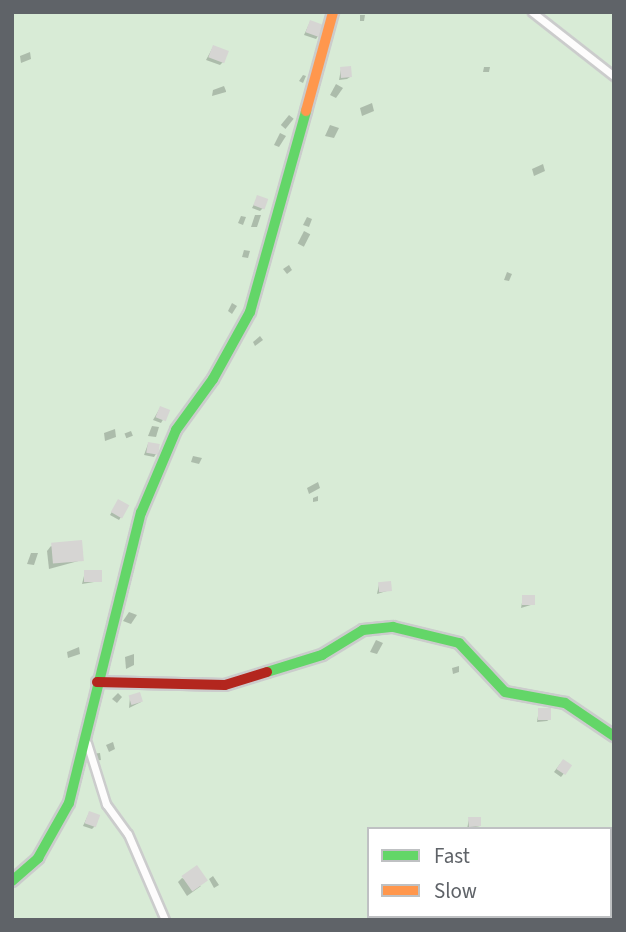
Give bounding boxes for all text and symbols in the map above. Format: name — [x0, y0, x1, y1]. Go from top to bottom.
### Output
legend — [367, 827, 612, 918]
text: Fast — [434, 841, 470, 871]
text: Slow — [434, 876, 477, 906]

